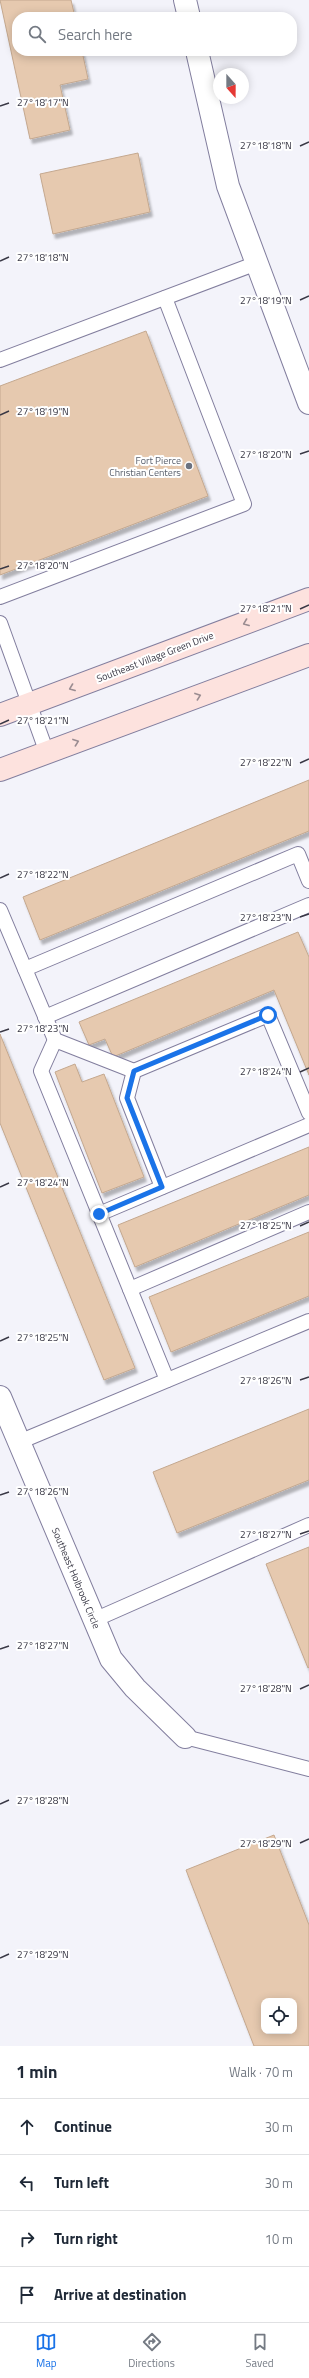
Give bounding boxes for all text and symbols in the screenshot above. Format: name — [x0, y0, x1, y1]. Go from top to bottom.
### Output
search box — [12, 12, 297, 56]
icon: search — [26, 23, 48, 45]
text: Search here — [58, 23, 132, 46]
north arrow — [213, 68, 249, 104]
text: 27°18'17"N — [17, 95, 69, 110]
text: 27°18'18"N — [240, 138, 292, 153]
text: 27°18'18"N — [17, 250, 69, 265]
text: 27°18'19"N — [240, 293, 292, 308]
text: 27°18'19"N — [17, 404, 69, 419]
text: 27°18'20"N — [240, 447, 292, 462]
place label: Fort Pierce Christian Centers — [109, 453, 181, 480]
marker: Fort Pierce Christian Centers — [184, 461, 194, 471]
text: 27°18'20"N — [17, 558, 69, 573]
text: 27°18'21"N — [240, 601, 292, 616]
one-way arrow — [243, 618, 250, 626]
street label: Southeast Village Green Drive — [94, 628, 216, 686]
one-way arrow — [69, 684, 76, 692]
one-way arrow — [194, 693, 201, 701]
text: 27°18'21"N — [17, 713, 69, 728]
one-way arrow — [72, 738, 79, 746]
text: 27°18'22"N — [240, 755, 292, 770]
text: 27°18'22"N — [17, 867, 69, 882]
text: 27°18'23"N — [240, 910, 292, 925]
route start — [259, 1006, 277, 1024]
text: 27°18'23"N — [17, 1021, 69, 1036]
text: 27°18'24"N — [240, 1064, 292, 1079]
text: 27°18'24"N — [17, 1175, 69, 1190]
route end — [90, 1205, 108, 1223]
text: 27°18'25"N — [240, 1218, 292, 1233]
text: 27°18'25"N — [17, 1330, 69, 1345]
text: 27°18'26"N — [240, 1373, 292, 1388]
text: 27°18'26"N — [17, 1484, 69, 1499]
street label: Southeast Holbrook Circle — [48, 1525, 104, 1631]
text: 27°18'27"N — [240, 1527, 292, 1542]
text: 27°18'27"N — [17, 1638, 69, 1653]
text: 27°18'28"N — [240, 1681, 292, 1696]
text: 27°18'28"N — [17, 1793, 69, 1808]
text: 27°18'29"N — [240, 1836, 292, 1851]
text: 27°18'29"N — [17, 1947, 69, 1962]
map controls — [261, 1998, 297, 2034]
button: locate — [261, 1998, 297, 2034]
text: 1 min — [16, 2059, 57, 2085]
text: Walk · 70 m — [229, 2062, 293, 2082]
text: Continue — [54, 2115, 112, 2138]
icon: ahead — [16, 2116, 38, 2138]
text: 30 m — [265, 2117, 293, 2137]
text: Turn left — [54, 2171, 109, 2194]
icon: left — [16, 2172, 38, 2194]
text: 30 m — [265, 2173, 293, 2193]
text: Turn right — [54, 2227, 118, 2250]
icon: right — [16, 2228, 38, 2250]
text: 10 m — [265, 2229, 293, 2249]
text: Arrive at destination — [54, 2283, 187, 2306]
icon: arrive — [16, 2284, 38, 2306]
tab: Map — [35, 2331, 57, 2371]
tab: Directions — [128, 2331, 175, 2371]
tab: Saved — [246, 2331, 274, 2371]

